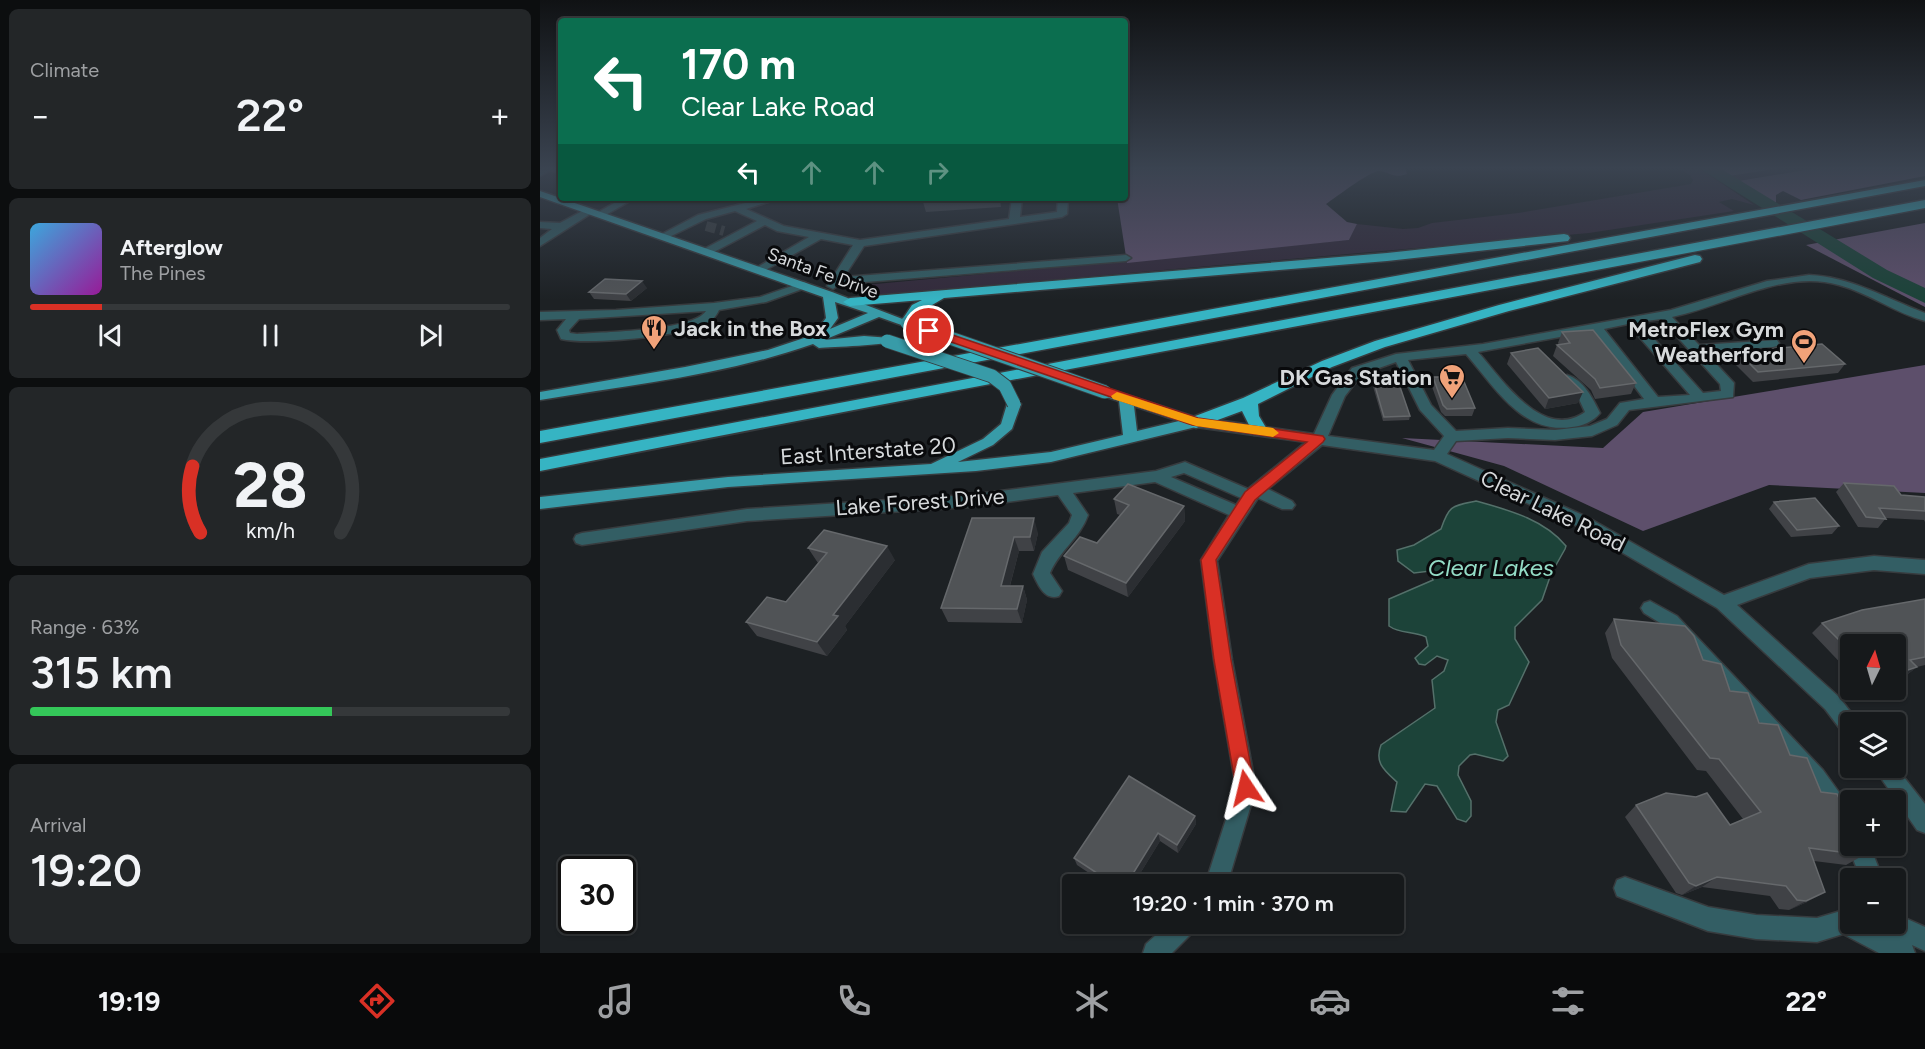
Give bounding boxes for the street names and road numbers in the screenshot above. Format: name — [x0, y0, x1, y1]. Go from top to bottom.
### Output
street label: Santa Fe Drive — [765, 243, 882, 303]
street label: East Interstate 20 — [779, 431, 957, 471]
street label: Clear Lake Road — [1476, 464, 1630, 558]
street label: Lake Forest Drive — [835, 483, 1005, 521]

